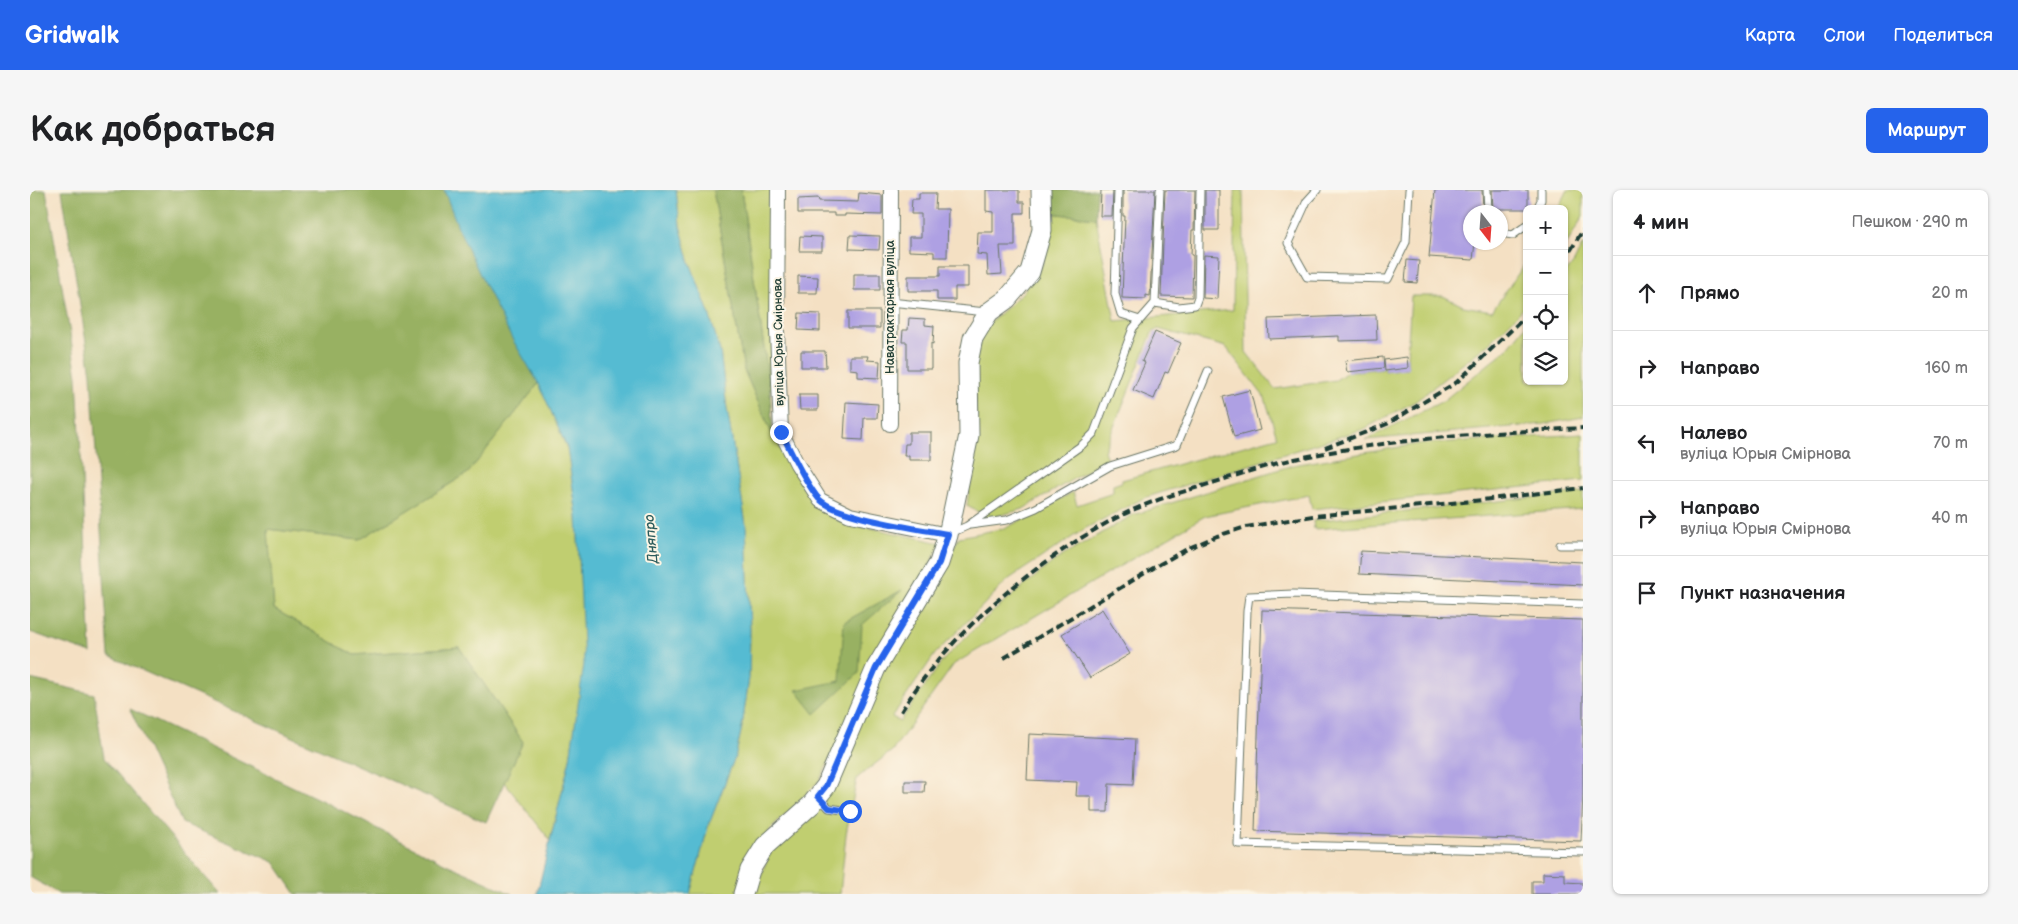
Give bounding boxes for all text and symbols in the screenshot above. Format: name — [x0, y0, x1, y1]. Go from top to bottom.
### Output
text: Gridwalk — [25, 21, 119, 50]
text: Карта — [1745, 25, 1795, 46]
text: Слои — [1823, 25, 1865, 46]
text: Поделиться — [1893, 25, 1993, 46]
button: Маршрут — [1866, 108, 1988, 153]
text: Как добраться — [30, 109, 276, 152]
north arrow — [1463, 205, 1508, 250]
map controls — [1523, 205, 1568, 385]
button: + — [1523, 205, 1568, 250]
text: 4 мин — [1633, 210, 1689, 235]
text: Пешком · 290 m — [1852, 213, 1968, 232]
street label: Наватрактарная вуліца — [883, 240, 898, 374]
button: − — [1523, 250, 1568, 295]
street label: вуліца Юрыя Смірнова — [770, 278, 788, 406]
icon: ahead — [1633, 279, 1661, 307]
text: Прямо — [1680, 282, 1740, 305]
text: 20 m — [1932, 284, 1968, 303]
button: locate — [1523, 295, 1568, 340]
button: layers — [1523, 340, 1568, 385]
icon: right — [1633, 354, 1661, 382]
text: Направо — [1680, 357, 1760, 380]
text: 160 m — [1925, 359, 1968, 378]
route end — [770, 421, 793, 444]
text: Налево — [1680, 422, 1747, 445]
icon: left — [1633, 429, 1661, 457]
text: 70 m — [1933, 434, 1968, 453]
text: вуліца Юрыя Смірнова — [1680, 445, 1851, 464]
text: Направо — [1680, 497, 1760, 520]
icon: right — [1633, 504, 1661, 532]
text: 40 m — [1931, 509, 1968, 528]
water label: Дняпро — [640, 513, 662, 565]
text: вуліца Юрыя Смірнова — [1680, 520, 1851, 539]
icon: arrive — [1633, 579, 1661, 607]
text: Пункт назначения — [1680, 582, 1845, 605]
route start — [839, 800, 862, 823]

